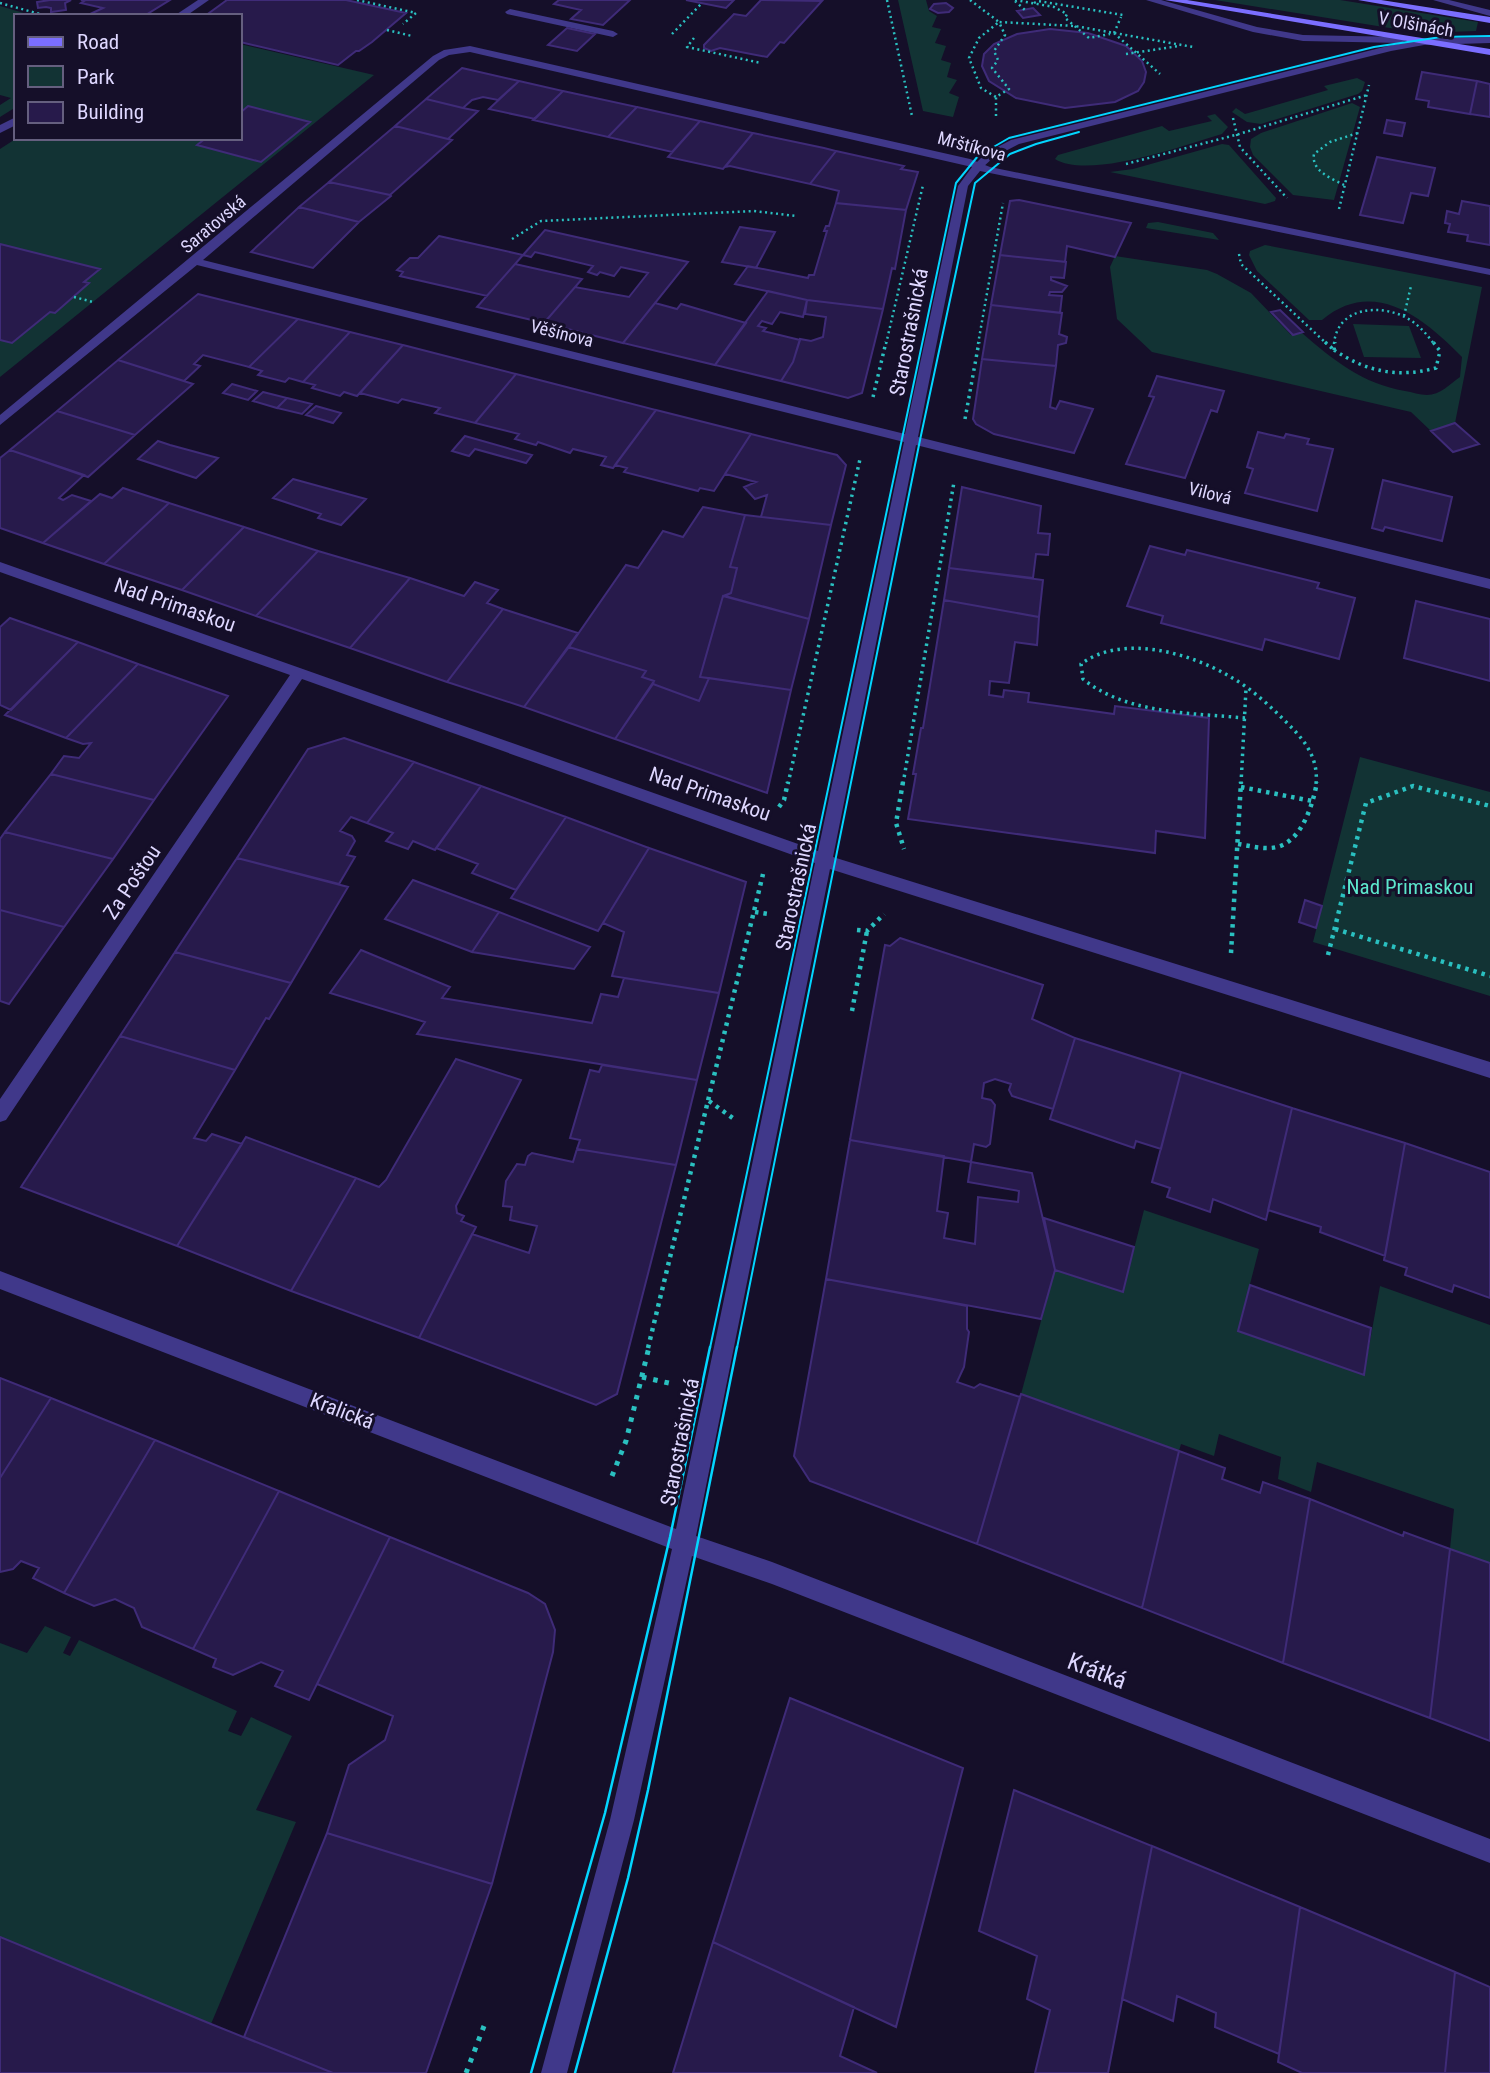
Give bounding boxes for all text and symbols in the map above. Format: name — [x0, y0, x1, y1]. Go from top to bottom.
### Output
street label: V Olšinách — [1377, 7, 1455, 41]
legend — [14, 14, 242, 140]
text: Road — [77, 30, 119, 54]
text: Park — [77, 65, 115, 89]
text: Building — [77, 100, 144, 124]
street label: Mrštíkova — [935, 127, 1009, 165]
street label: Saratovská — [176, 191, 250, 257]
street label: Starostrašnická — [885, 266, 933, 398]
street label: Věšínova — [528, 315, 596, 351]
street label: Vilová — [1186, 478, 1234, 508]
street label: Nad Primaskou — [111, 573, 239, 637]
street label: Nad Primaskou — [646, 762, 774, 826]
street label: Starostrašnická — [771, 821, 821, 953]
street label: Za Poštou — [99, 840, 165, 924]
park label: Nad Primaskou — [1347, 875, 1473, 899]
street label: Starostrašnická — [656, 1376, 704, 1508]
street label: Kralická — [307, 1388, 377, 1434]
street label: Krátká — [1064, 1647, 1130, 1695]

